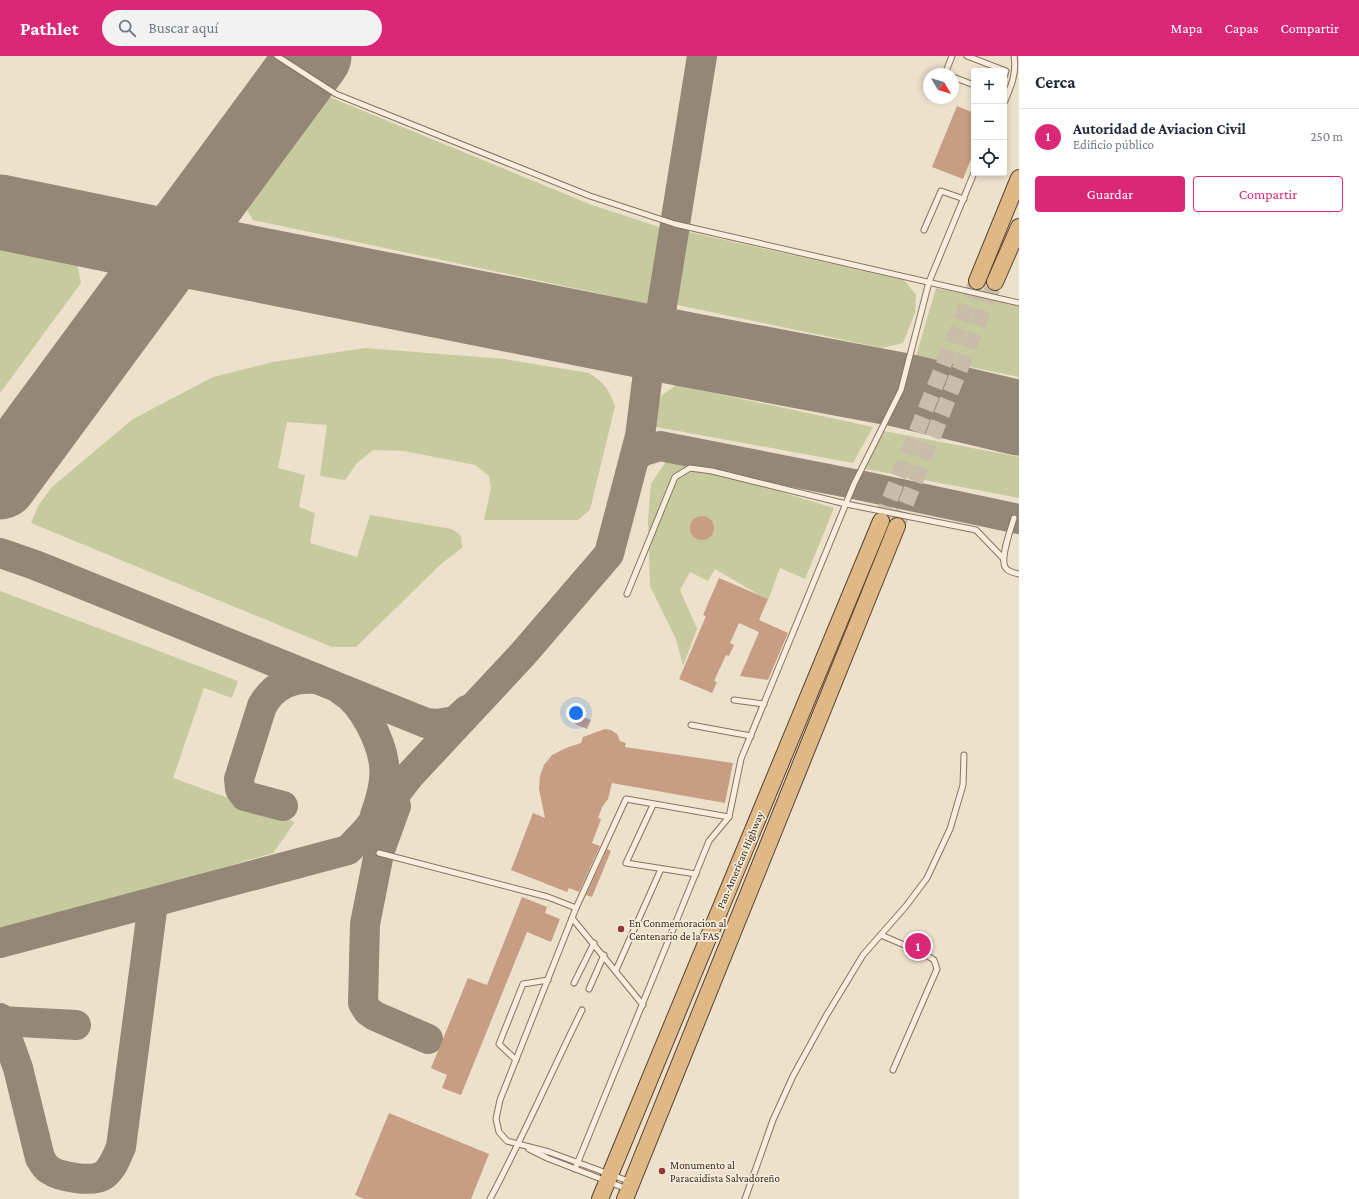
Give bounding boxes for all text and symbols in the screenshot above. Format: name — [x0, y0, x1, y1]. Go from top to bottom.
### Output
search box — [102, 10, 382, 46]
icon: search — [116, 17, 138, 39]
text: Pathlet — [20, 18, 78, 39]
text: Buscar aquí — [148, 20, 218, 36]
text: Mapa — [1171, 20, 1203, 36]
text: Capas — [1225, 20, 1259, 36]
text: Compartir — [1281, 20, 1339, 36]
north arrow — [923, 68, 959, 104]
map controls — [971, 68, 1007, 176]
button: + — [971, 68, 1007, 104]
text: Cerca — [1035, 73, 1075, 92]
button: − — [971, 104, 1007, 140]
text: Autoridad de Aviacion Civil — [1073, 121, 1246, 137]
text: 1 — [1046, 129, 1050, 144]
text: 250 m — [1310, 129, 1343, 144]
text: Edificio público — [1073, 137, 1154, 152]
button: locate — [971, 140, 1007, 176]
button: Guardar — [1035, 176, 1185, 212]
button: Compartir — [1193, 176, 1343, 212]
your location — [566, 703, 586, 723]
street label: Pan-American Highway — [714, 809, 767, 911]
place label: En Conmemoracion al Centenario de la FAS — [629, 917, 726, 942]
marker: En Conmemoracion al Centenario de la FAS — [616, 924, 626, 934]
pin: 1 — [905, 931, 931, 961]
place label: Monumento al Paracaidista Salvadoreño — [670, 1159, 780, 1184]
marker: Monumento al Paracaidista Salvadoreño — [657, 1166, 667, 1176]

